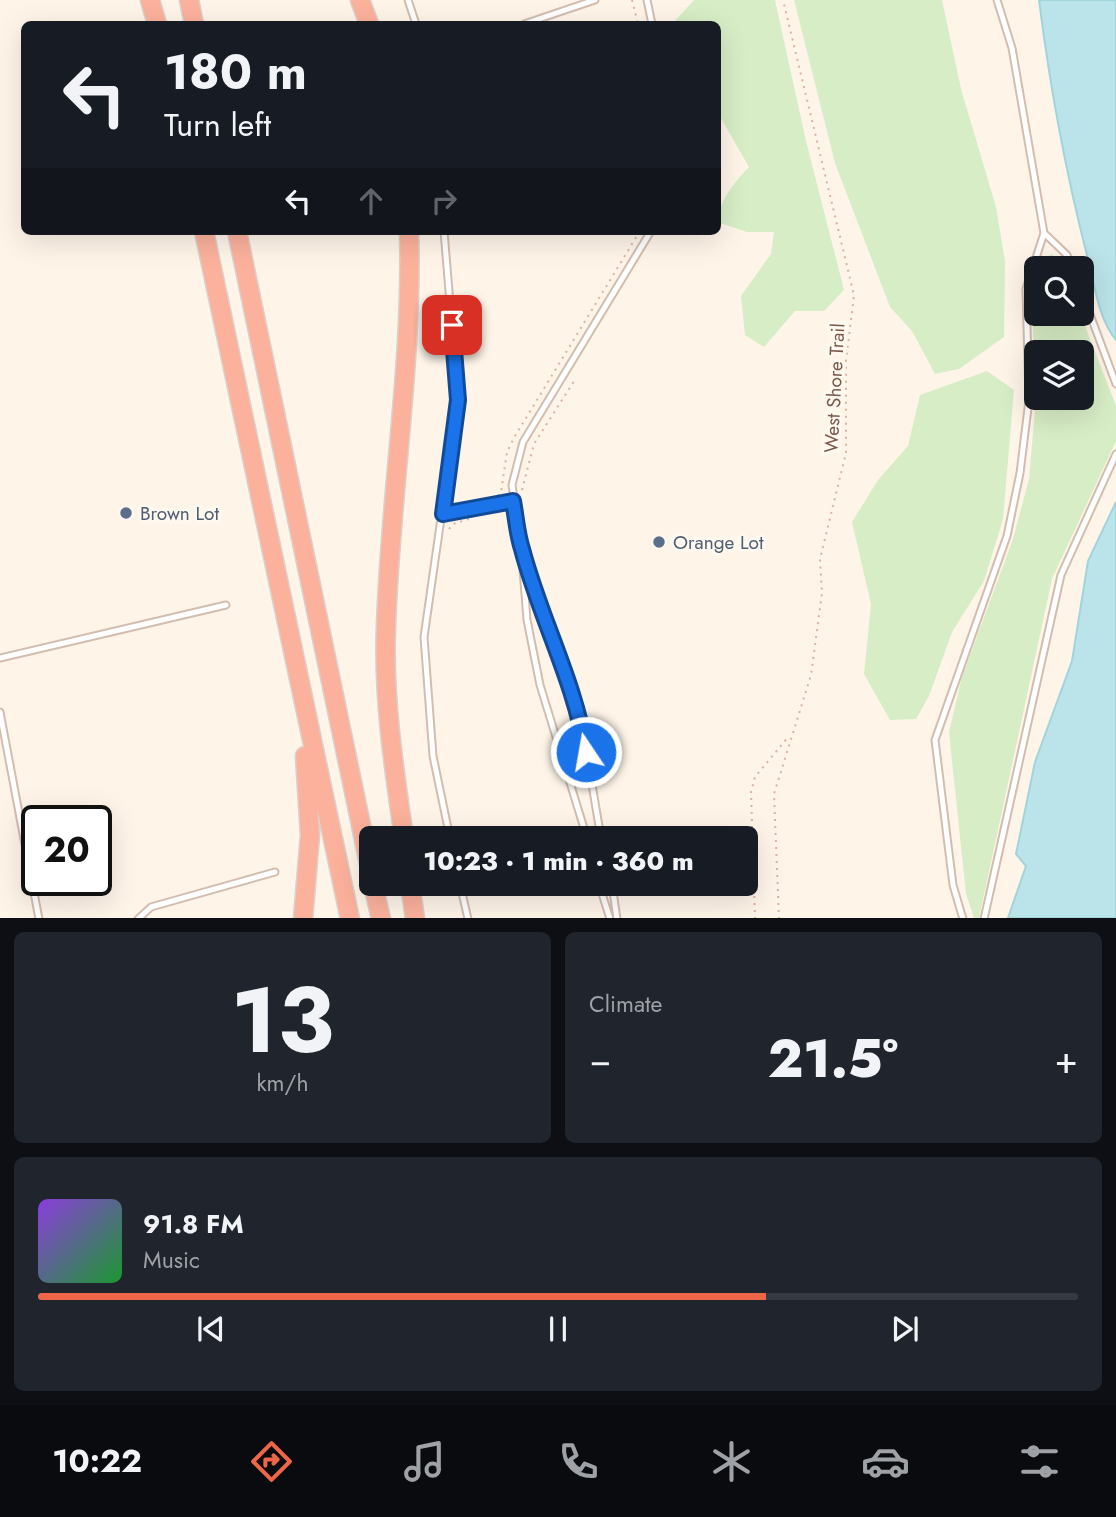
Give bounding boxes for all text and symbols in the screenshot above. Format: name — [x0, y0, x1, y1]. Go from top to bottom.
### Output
text: 180 m — [164, 37, 307, 107]
icon: left — [49, 49, 140, 140]
text: Turn left — [164, 102, 271, 148]
icon: left — [279, 182, 317, 220]
icon: ahead — [352, 182, 390, 220]
icon: right — [425, 182, 463, 220]
map controls — [1024, 256, 1094, 410]
button: search — [1024, 256, 1094, 326]
pin — [422, 295, 482, 355]
icon: arrive — [433, 306, 471, 344]
street label: West Shore Trail — [818, 323, 851, 454]
button: layers — [1024, 340, 1094, 410]
place label: Brown Lot — [140, 500, 219, 527]
marker: Brown Lot — [118, 505, 134, 521]
place label: Orange Lot — [673, 529, 764, 556]
marker: Orange Lot — [651, 534, 667, 550]
position arrow — [549, 715, 623, 789]
speed limit sign: 20 — [21, 805, 112, 896]
text: 10:23 · 1 min · 360 m — [423, 842, 694, 880]
text: 13 — [231, 955, 334, 1086]
text: Climate — [589, 987, 662, 1021]
text: 21.5° — [768, 1021, 898, 1097]
text: − — [589, 1032, 611, 1087]
text: + — [1055, 1032, 1078, 1087]
text: km/h — [257, 1066, 308, 1100]
text: 91.8 FM — [143, 1205, 244, 1243]
text: Music — [143, 1243, 200, 1277]
icon: previous — [192, 1310, 230, 1348]
icon: pause — [539, 1310, 577, 1348]
icon: next — [886, 1310, 924, 1348]
icon: directions — [247, 1437, 296, 1486]
icon: music — [400, 1437, 449, 1486]
icon: phone — [554, 1437, 603, 1486]
icon: climate — [707, 1437, 756, 1486]
icon: car — [861, 1437, 910, 1486]
icon: filters — [1015, 1437, 1064, 1486]
text: 10:22 — [52, 1438, 142, 1484]

